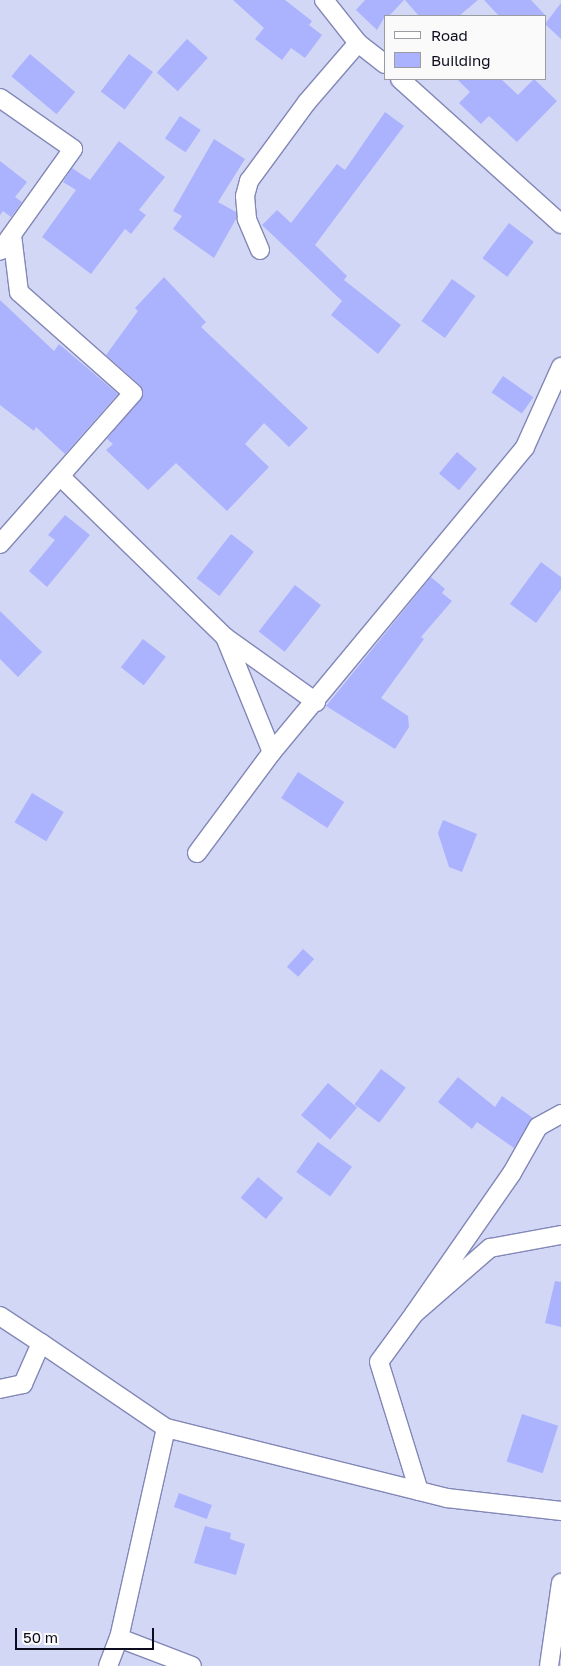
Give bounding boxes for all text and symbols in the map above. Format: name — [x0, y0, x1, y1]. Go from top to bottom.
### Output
legend — [384, 15, 546, 80]
text: Road — [431, 26, 468, 44]
text: Building — [431, 51, 491, 69]
scale bar — [18, 1618, 156, 1650]
text: 50 m — [23, 1628, 58, 1646]

